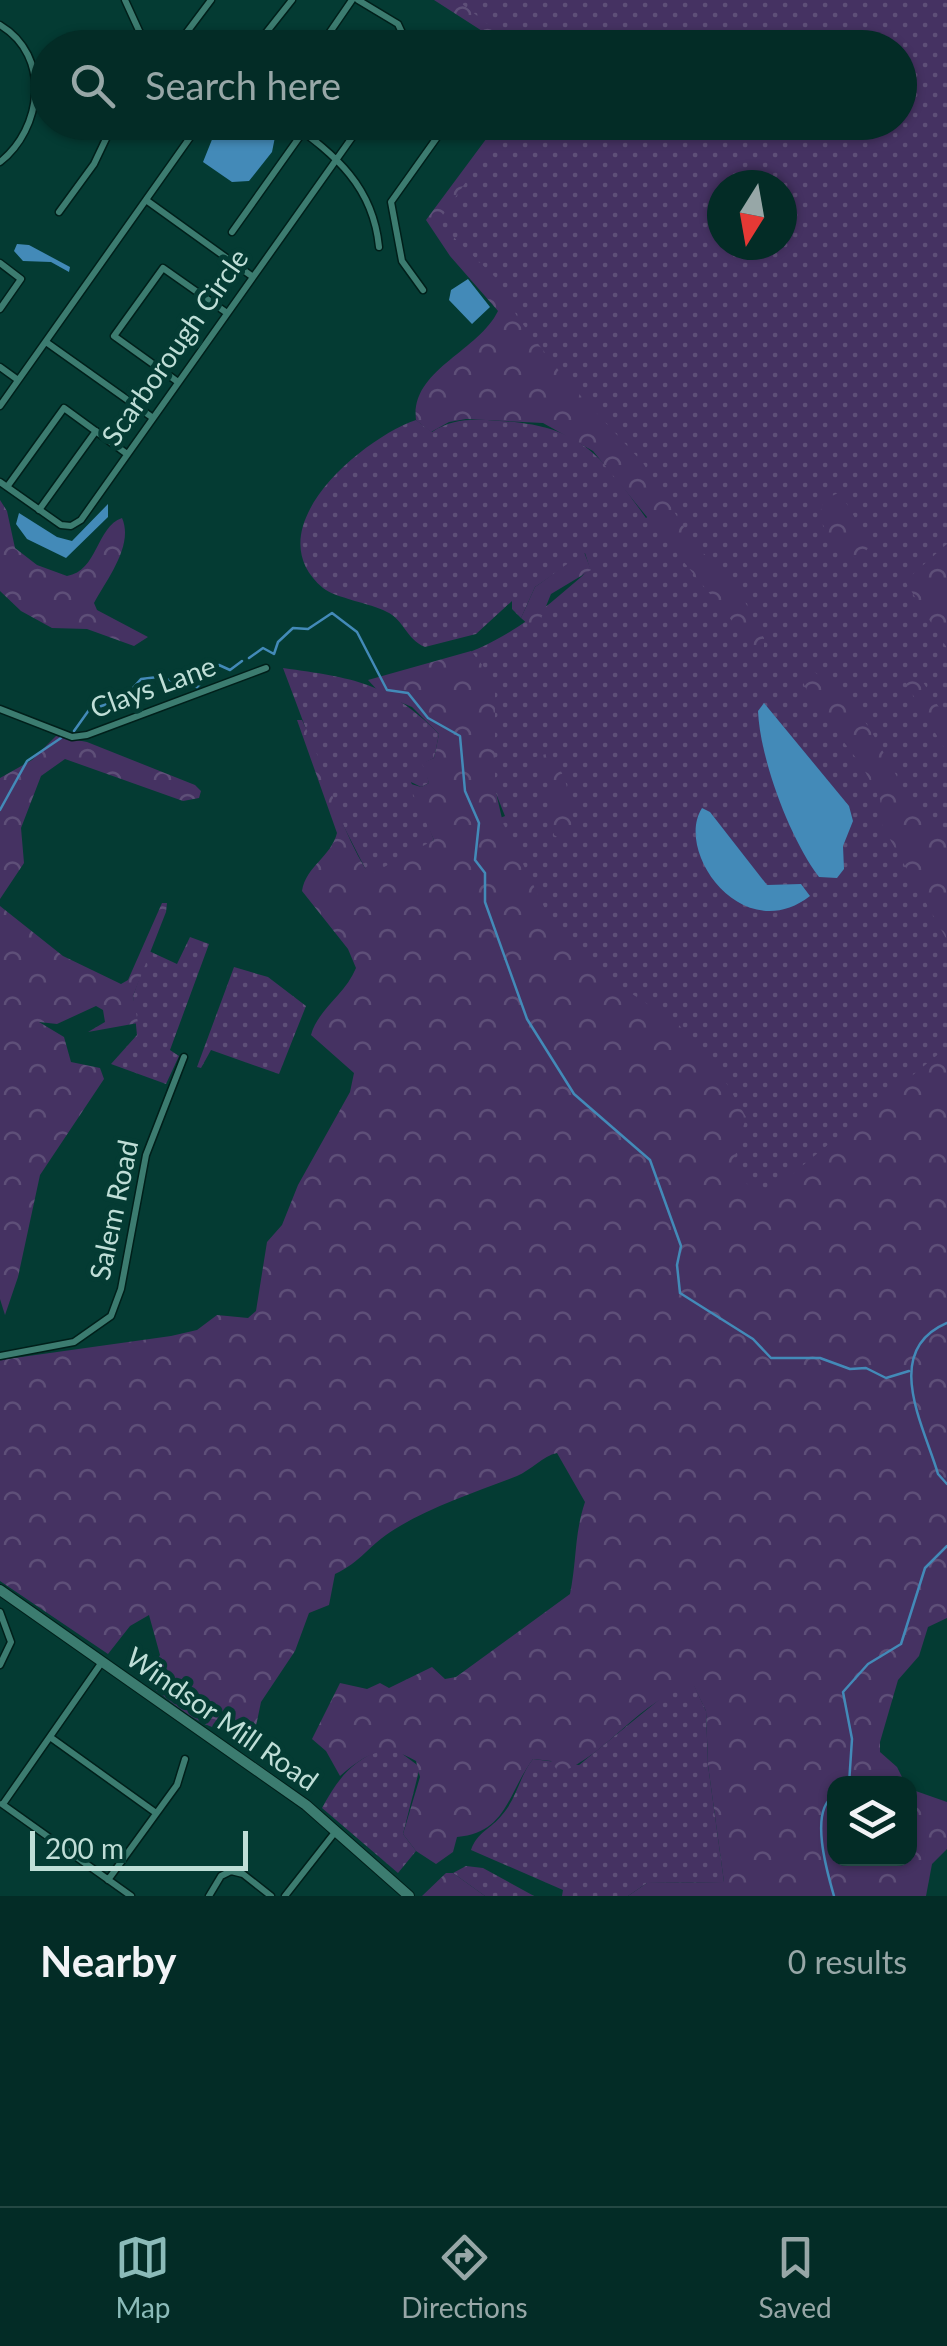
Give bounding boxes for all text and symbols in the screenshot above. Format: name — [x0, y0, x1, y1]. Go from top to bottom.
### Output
search box — [30, 30, 917, 140]
icon: search — [65, 58, 120, 113]
text: Search here — [145, 62, 341, 108]
north arrow — [707, 170, 797, 260]
street label: Scarborough Circle — [94, 241, 255, 451]
street label: Clays Lane — [85, 648, 220, 724]
street label: Salem Road — [82, 1137, 144, 1283]
street label: Windsor Mill Road — [120, 1639, 325, 1797]
map controls — [827, 1776, 917, 1866]
button: layers — [827, 1776, 917, 1866]
scale bar — [30, 1826, 248, 1870]
text: 200 m — [45, 1831, 124, 1865]
text: Nearby — [40, 1936, 177, 1986]
text: 0 results — [788, 1942, 907, 1981]
tab: Map — [115, 2230, 171, 2324]
tab: Directions — [401, 2230, 528, 2324]
tab: Saved — [758, 2230, 832, 2324]

